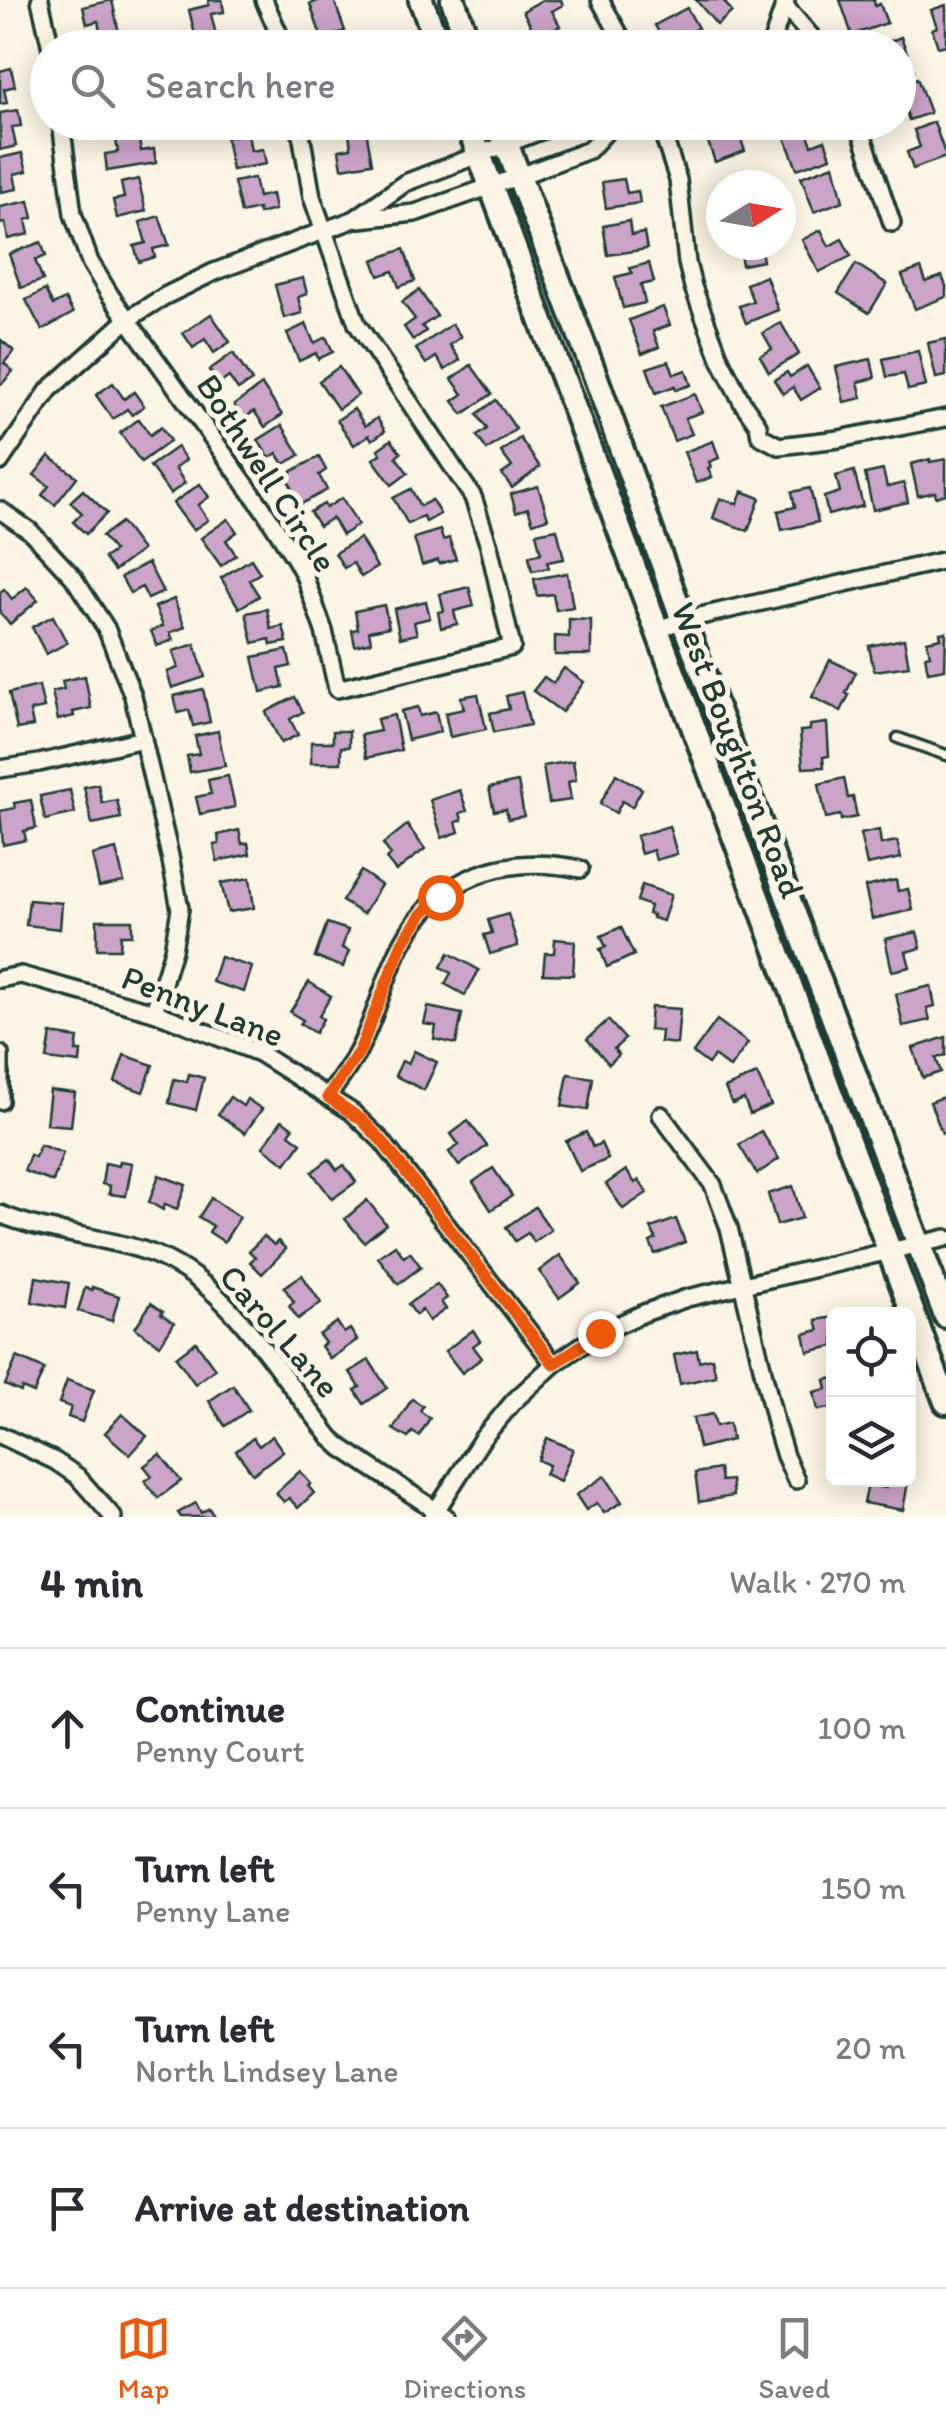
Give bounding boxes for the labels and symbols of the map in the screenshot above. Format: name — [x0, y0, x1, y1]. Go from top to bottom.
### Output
north arrow — [706, 170, 796, 260]
street label: Bothwell Circle — [187, 366, 347, 580]
street label: West Boughton Road — [662, 596, 814, 904]
route start — [418, 875, 464, 921]
street label: Penny Lane — [116, 956, 290, 1056]
street label: Carol Lane — [211, 1256, 349, 1406]
route end — [578, 1311, 624, 1357]

